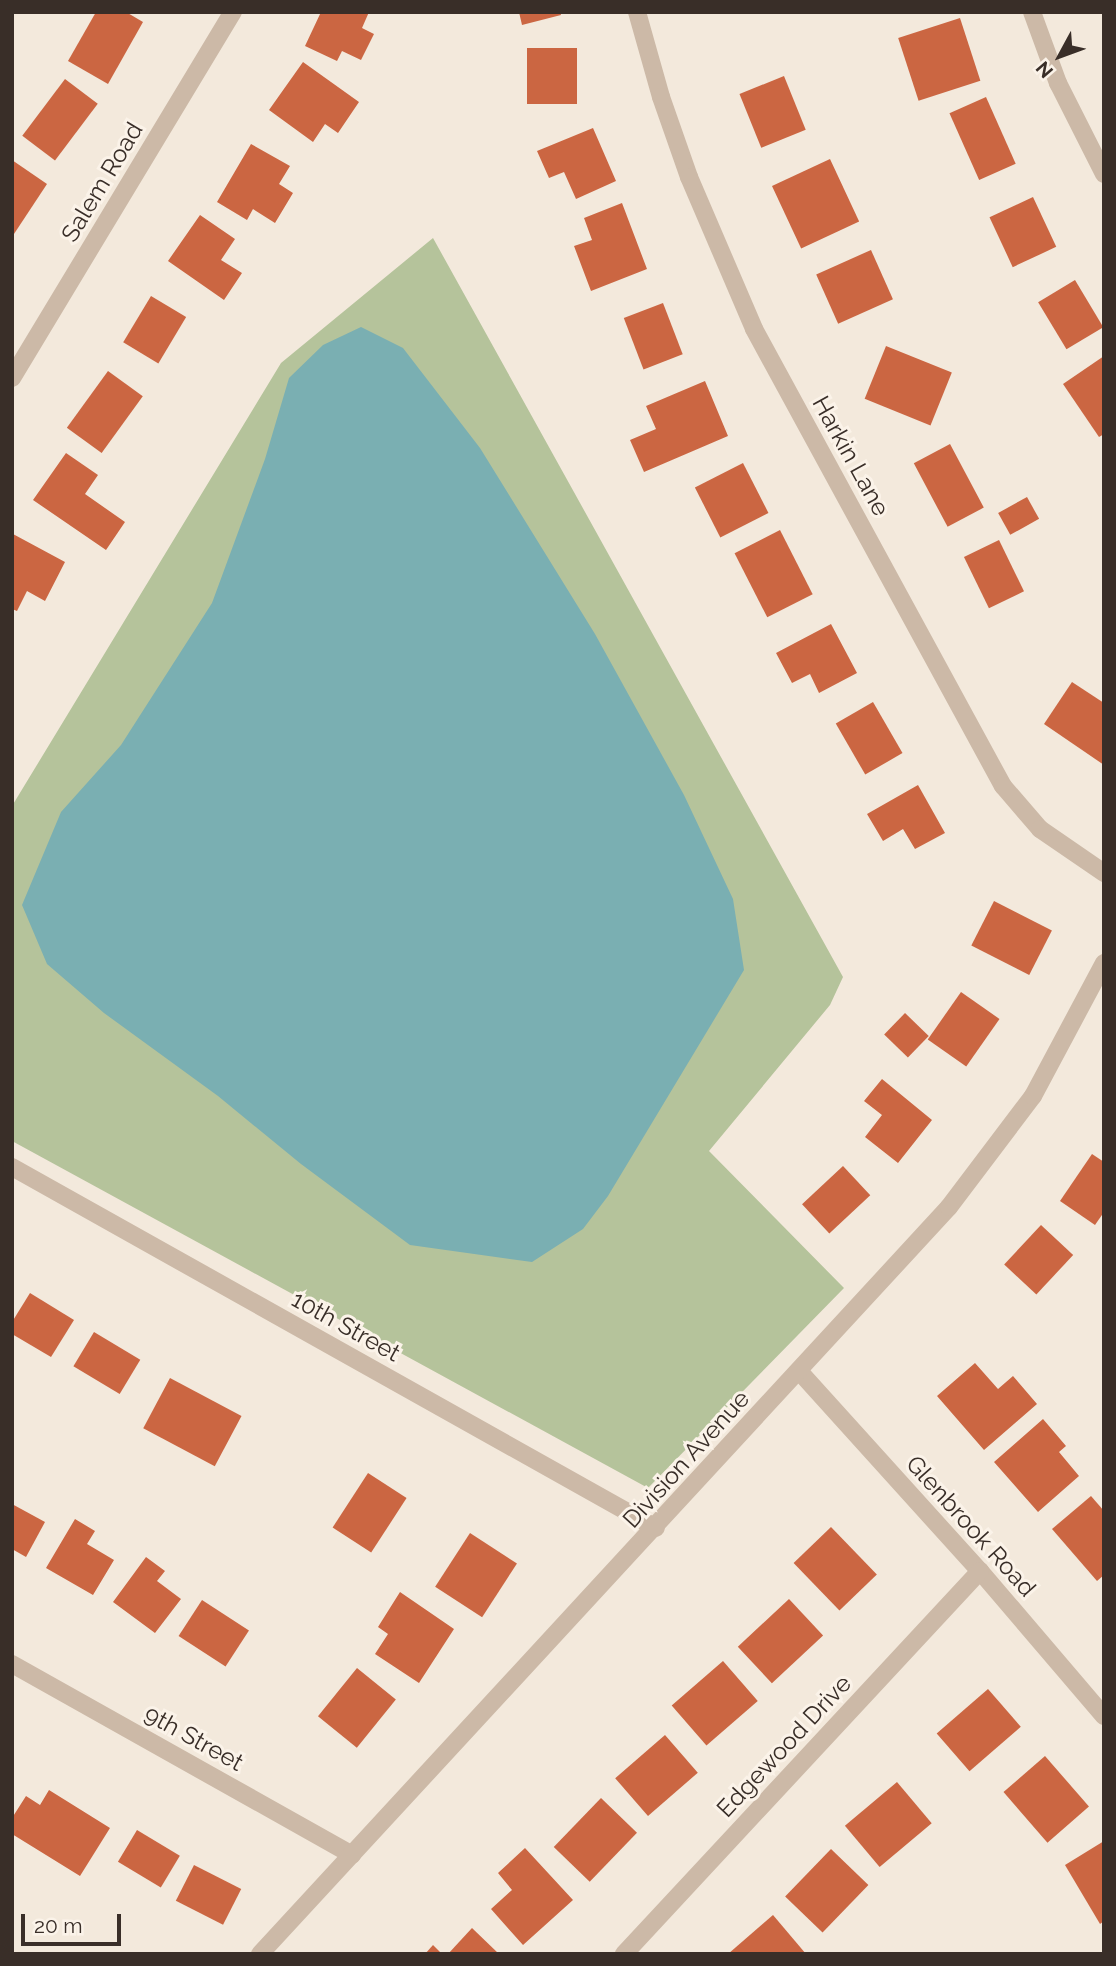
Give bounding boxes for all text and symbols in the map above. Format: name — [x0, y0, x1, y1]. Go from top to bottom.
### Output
north arrow — [1025, 21, 1095, 91]
text: N — [1031, 57, 1057, 82]
street label: Salem Road — [55, 117, 149, 247]
street label: Harkin Lane — [806, 391, 896, 521]
street label: 10th Street — [287, 1284, 405, 1368]
street label: Division Avenue — [616, 1384, 756, 1534]
street label: Glenbrook Road — [900, 1450, 1042, 1602]
street label: Edgewood Drive — [711, 1669, 857, 1823]
street label: 9th Street — [139, 1699, 249, 1777]
scale bar — [24, 1899, 124, 1943]
text: 20 m — [34, 1913, 82, 1938]

